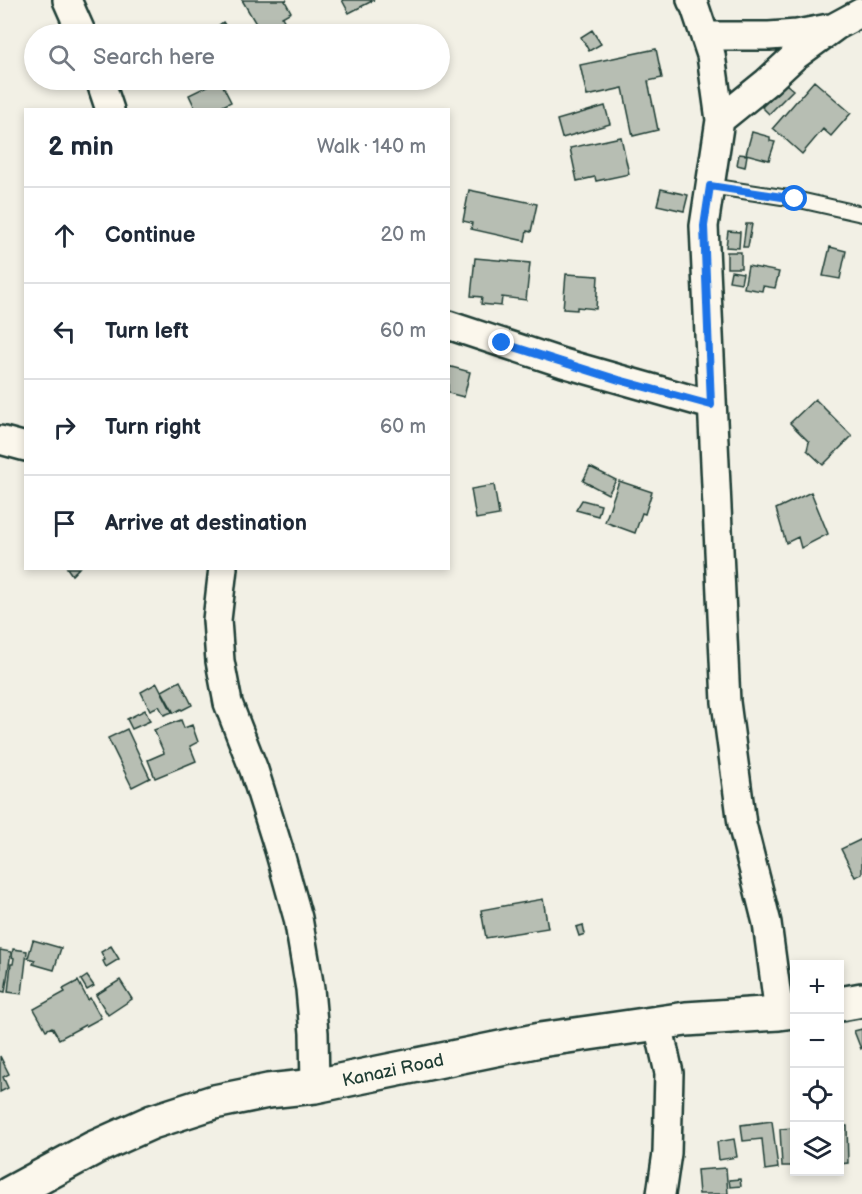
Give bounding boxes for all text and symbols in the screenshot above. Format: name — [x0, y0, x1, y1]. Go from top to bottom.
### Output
search box — [24, 24, 450, 90]
icon: search — [45, 41, 78, 74]
text: Search here — [93, 44, 215, 71]
text: 2 min — [48, 132, 114, 163]
text: Walk · 140 m — [317, 135, 426, 159]
route start — [781, 185, 807, 211]
icon: ahead — [48, 219, 81, 252]
text: Continue — [105, 222, 195, 249]
text: 20 m — [381, 223, 426, 247]
icon: left — [48, 315, 81, 348]
text: Turn left — [105, 318, 189, 345]
text: 60 m — [380, 319, 426, 343]
route end — [488, 329, 514, 355]
icon: right — [48, 411, 81, 444]
text: Turn right — [105, 414, 201, 441]
text: 60 m — [380, 415, 426, 439]
icon: arrive — [48, 507, 81, 540]
text: Arrive at destination — [105, 510, 307, 537]
map controls — [790, 960, 844, 1176]
button: + — [790, 960, 844, 1014]
button: − — [790, 1014, 844, 1068]
street label: Kanazi Road — [340, 1049, 446, 1091]
button: locate — [790, 1068, 844, 1122]
button: layers — [790, 1122, 844, 1176]

